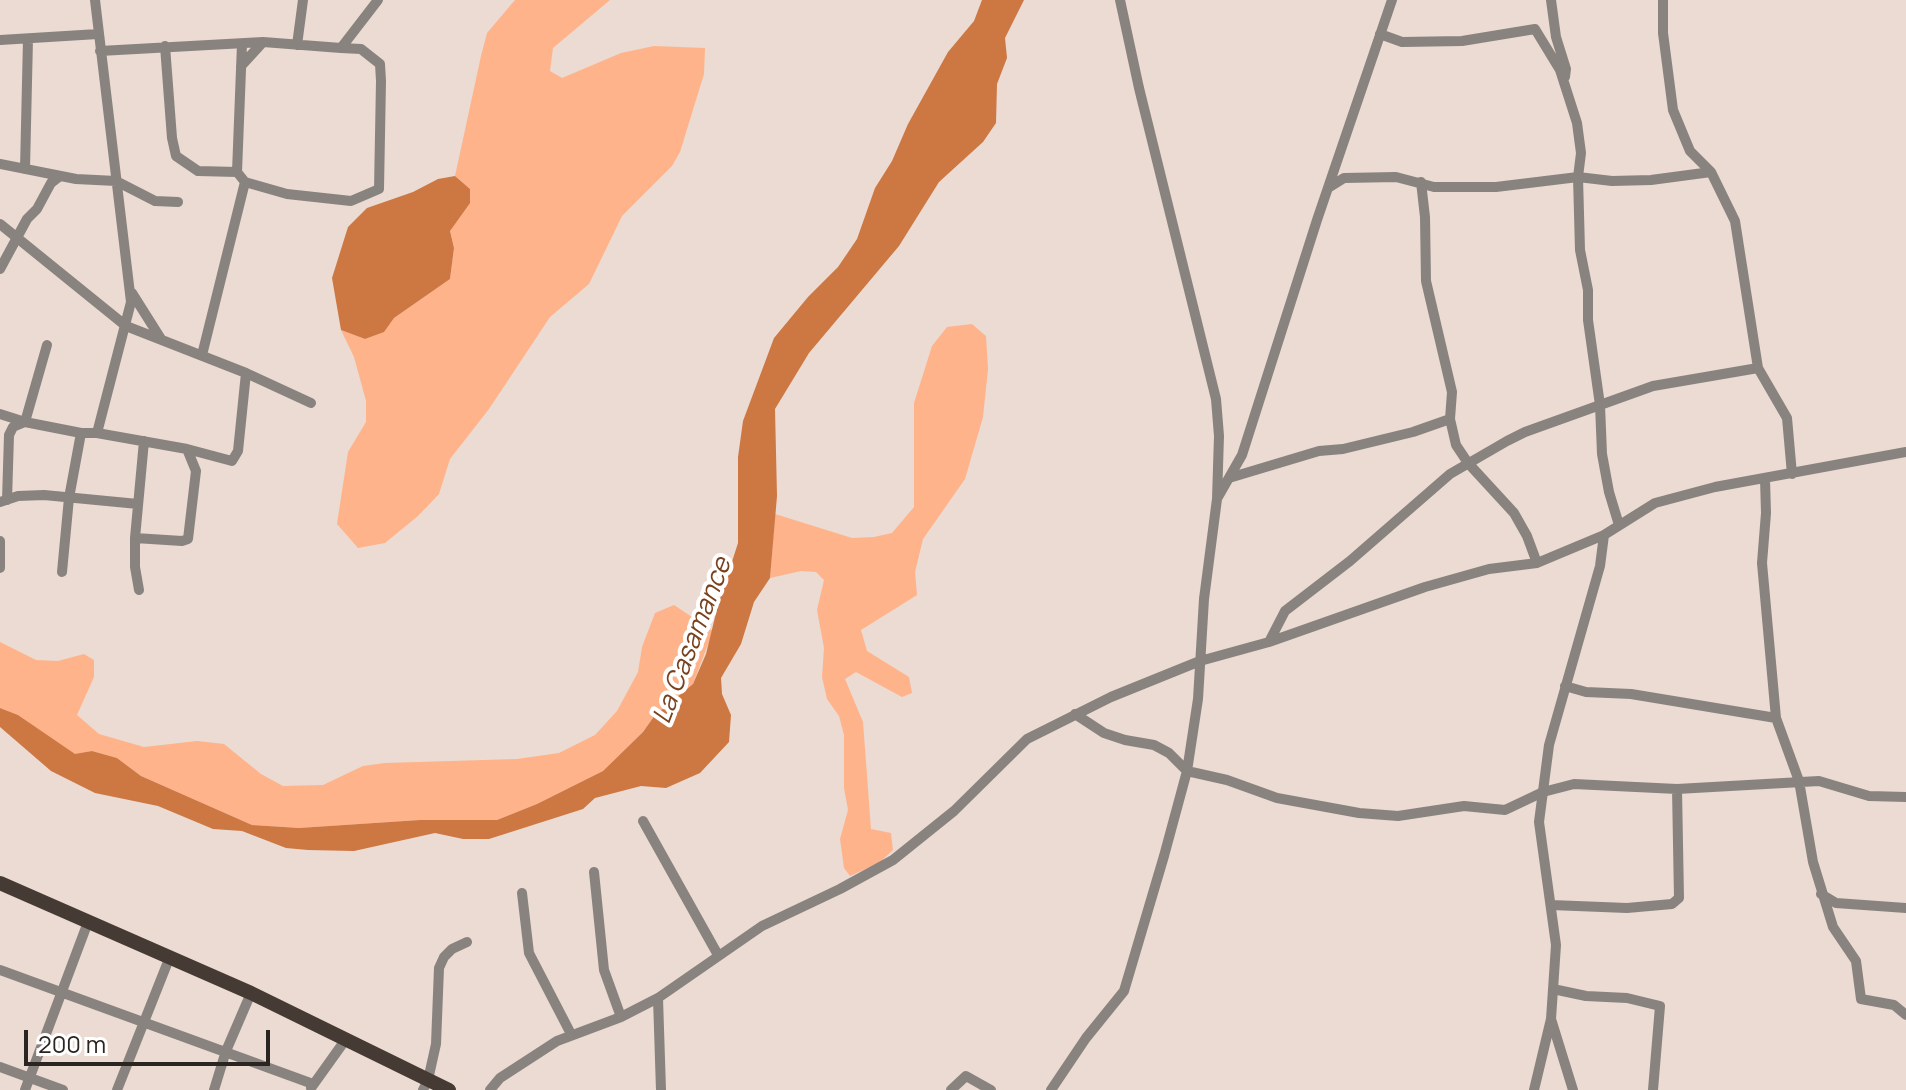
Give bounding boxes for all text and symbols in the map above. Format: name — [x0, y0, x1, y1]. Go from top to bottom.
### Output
water label: La Casamance — [647, 554, 739, 728]
scale bar — [28, 1014, 274, 1064]
text: 200 m — [38, 1027, 106, 1060]

